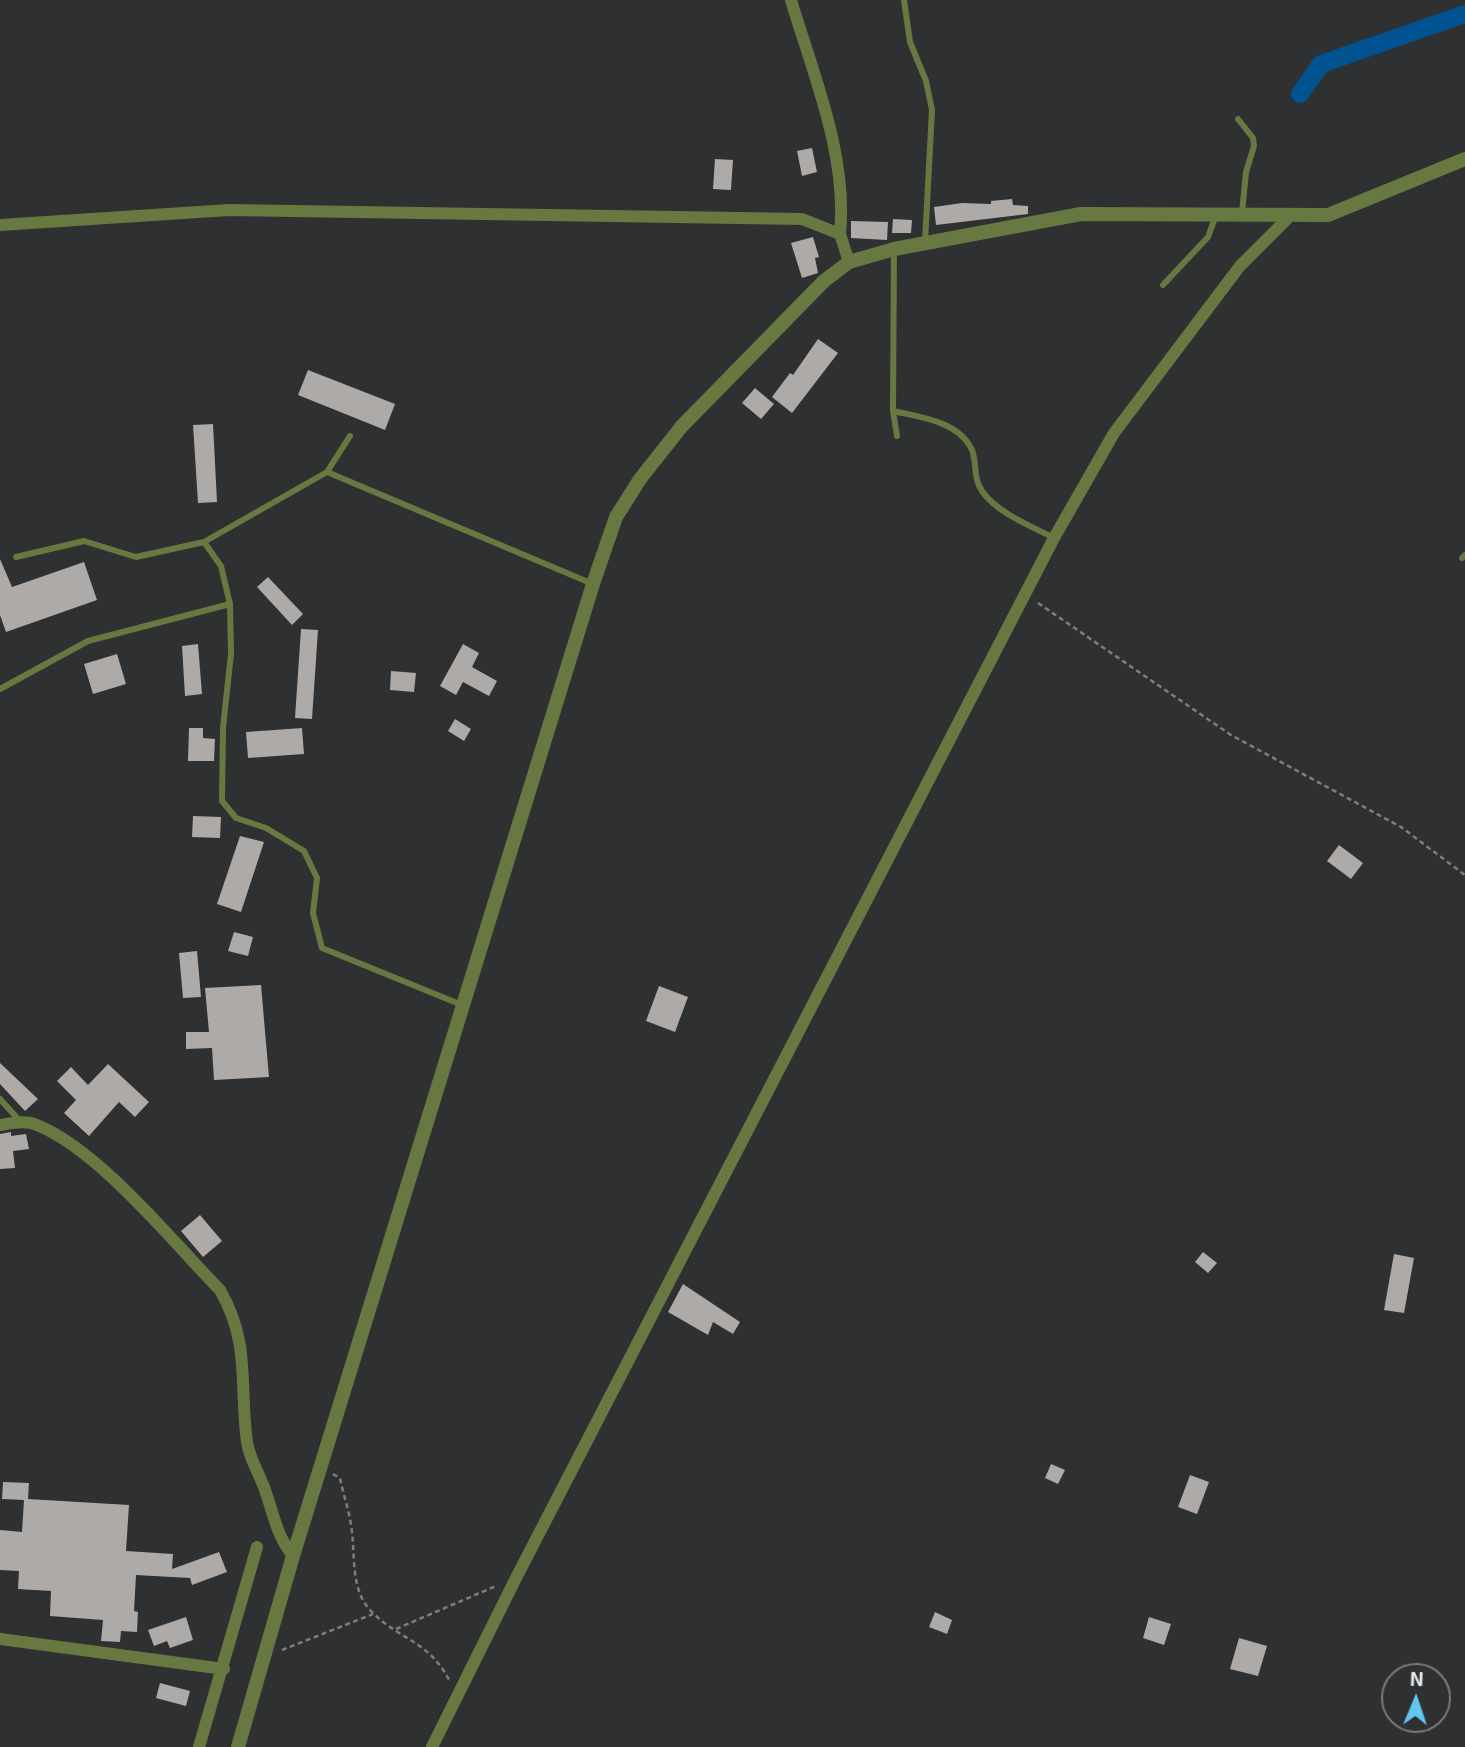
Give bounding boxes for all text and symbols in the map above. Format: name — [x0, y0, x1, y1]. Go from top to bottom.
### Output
north arrow — [1381, 1663, 1451, 1733]
text: N — [1409, 1667, 1424, 1690]

